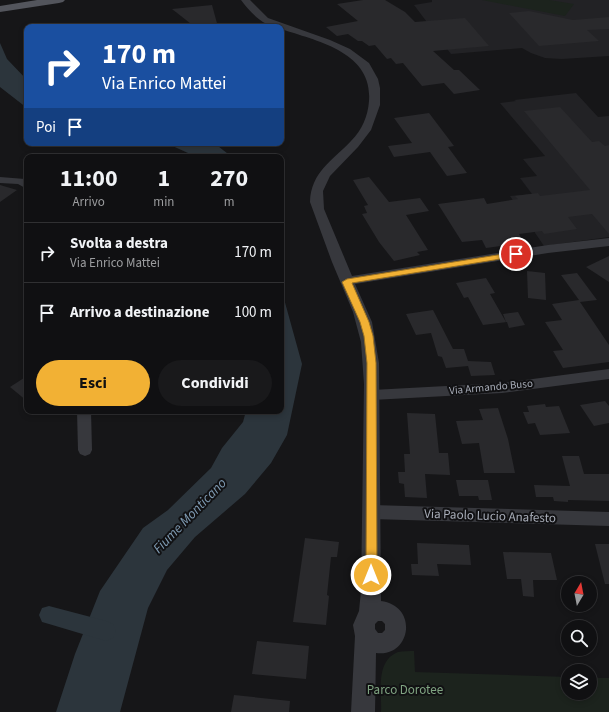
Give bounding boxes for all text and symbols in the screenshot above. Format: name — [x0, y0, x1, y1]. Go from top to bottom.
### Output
text: 170 m — [102, 34, 176, 74]
icon: right — [36, 40, 88, 92]
text: Via Enrico Mattei — [102, 71, 226, 96]
icon: arrive — [64, 116, 86, 138]
text: Poi — [36, 117, 56, 138]
text: 11:00 — [60, 161, 118, 196]
text: 1 — [158, 161, 170, 196]
text: 270 — [210, 161, 248, 196]
text: Arrivo — [73, 193, 105, 211]
text: min — [153, 193, 174, 211]
text: m — [224, 193, 235, 211]
text: Svolta a destra — [70, 233, 168, 254]
pin — [499, 237, 533, 271]
icon: right — [36, 242, 58, 264]
text: 170 m — [234, 242, 272, 263]
icon: arrive — [505, 243, 527, 265]
text: Via Enrico Mattei — [70, 254, 160, 272]
icon: arrive — [36, 302, 58, 324]
text: Arrivo a destinazione — [70, 302, 209, 323]
text: 100 m — [234, 302, 272, 323]
button: Esci — [36, 360, 150, 406]
button: Condividi — [158, 360, 272, 406]
street label: Via Armando Buso — [449, 376, 533, 398]
water label: Fiume Monticano — [149, 474, 231, 558]
street label: Via Paolo Lucio Anafesto — [424, 505, 556, 527]
position arrow — [350, 554, 392, 596]
north arrow — [561, 576, 597, 612]
map controls — [561, 576, 597, 700]
button: search — [561, 620, 597, 656]
button: layers — [561, 664, 597, 700]
park label: Parco Dorotee — [367, 681, 443, 699]

